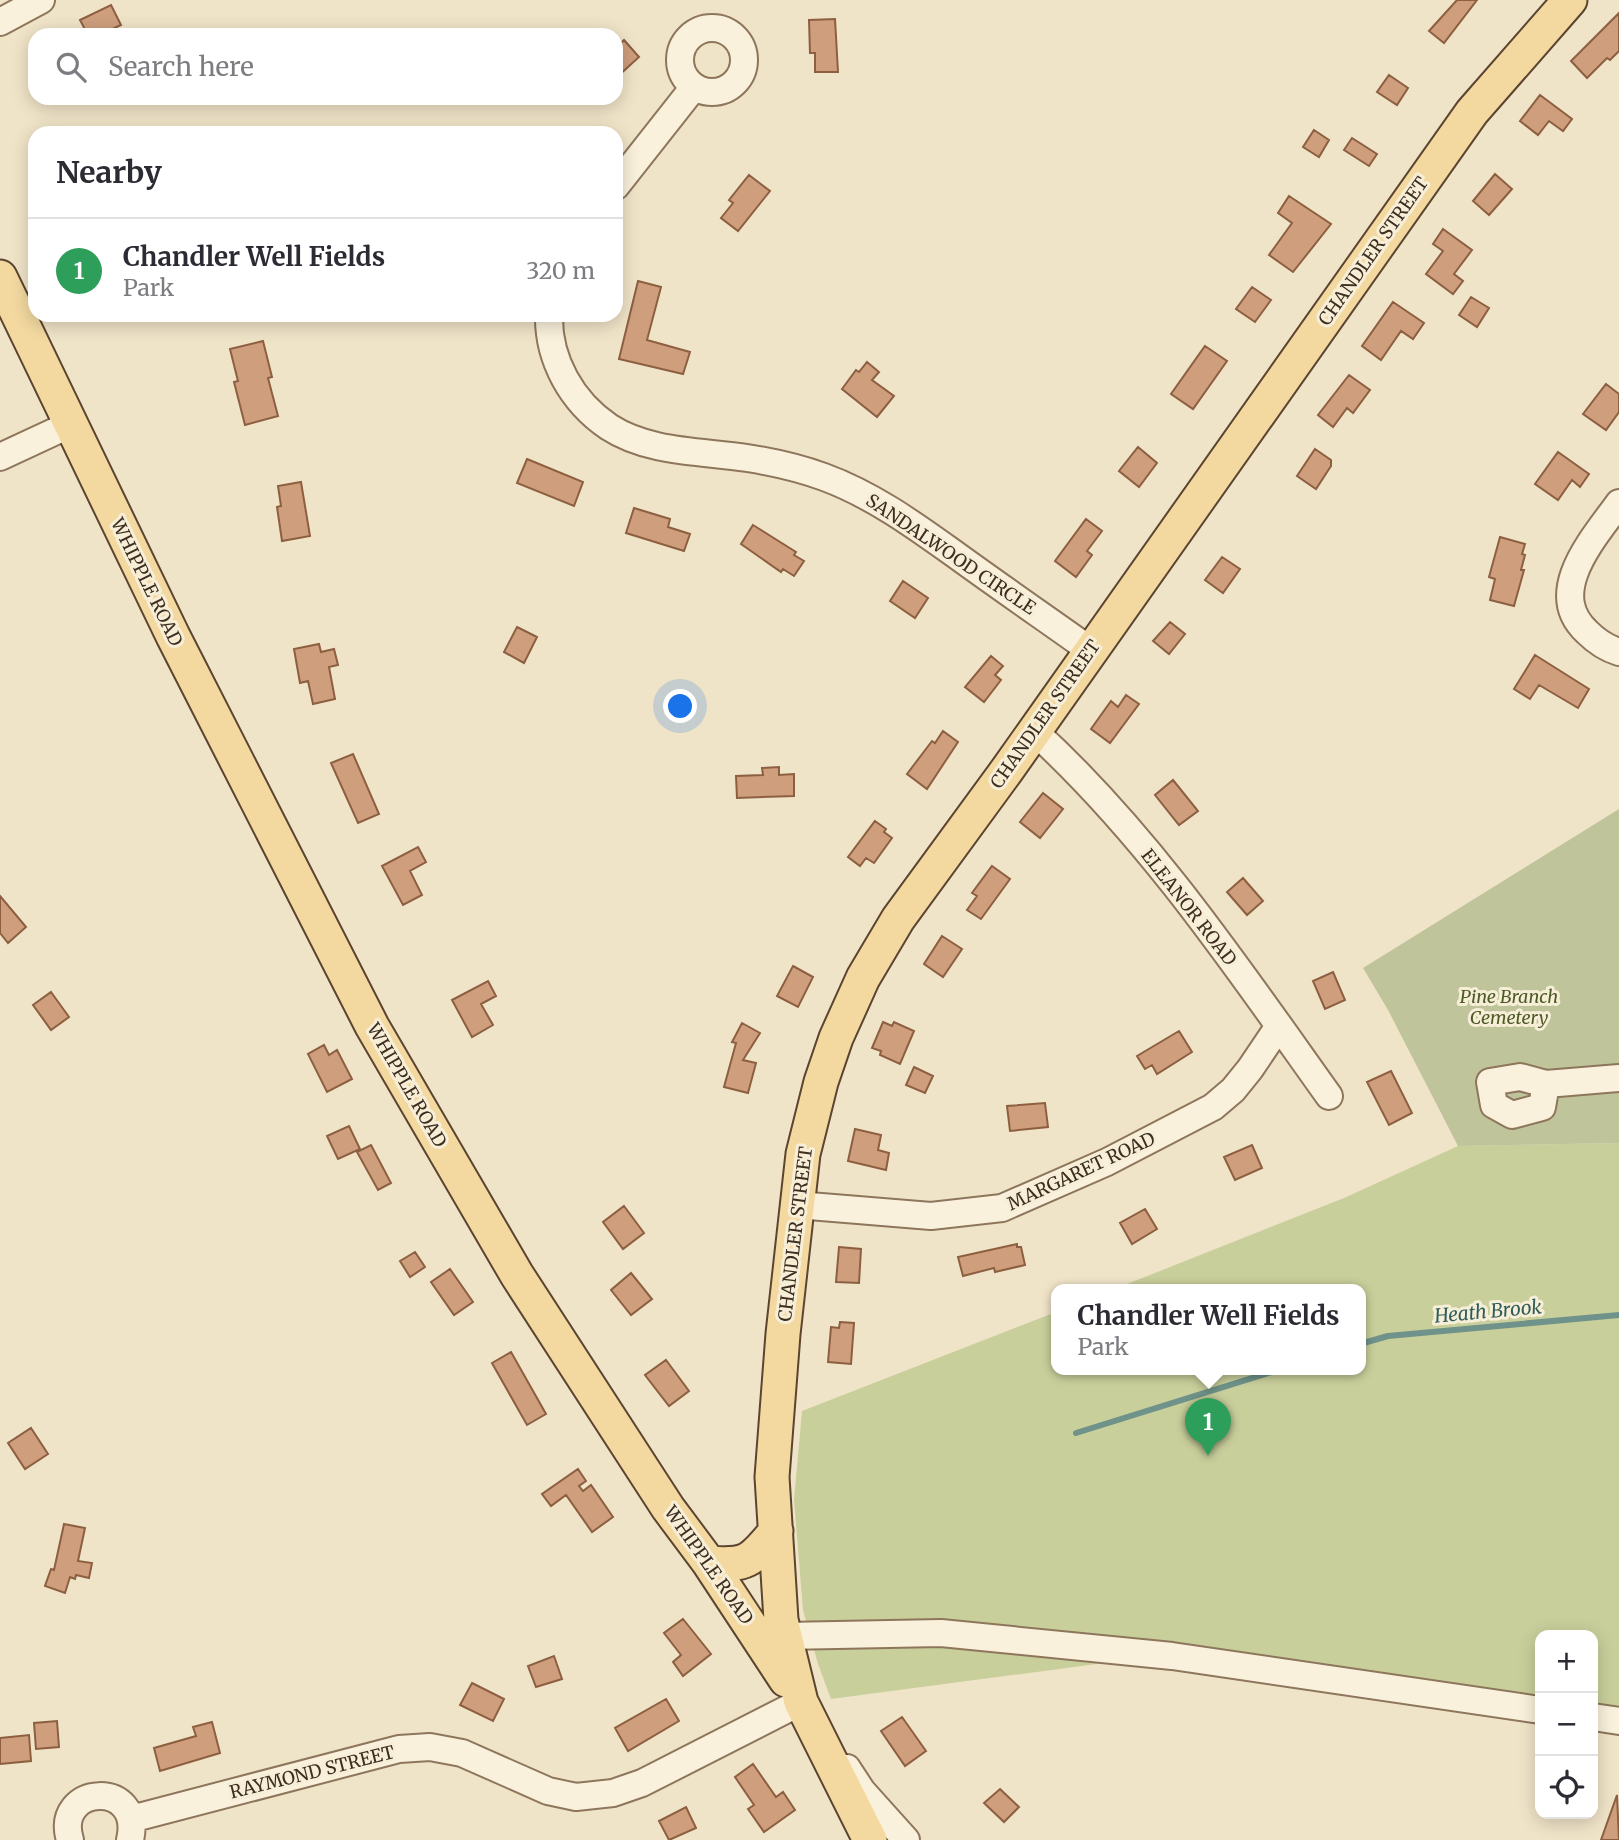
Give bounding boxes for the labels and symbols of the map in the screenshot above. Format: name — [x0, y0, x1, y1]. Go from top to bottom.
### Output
street label: CHANDLER STREET — [1313, 172, 1433, 330]
street label: SANDALWOOD CIRCLE — [862, 489, 1041, 620]
street label: WHIPPLE ROAD — [106, 513, 188, 650]
street label: CHANDLER STREET — [985, 635, 1105, 793]
your location — [663, 689, 697, 723]
street label: ELEANOR ROAD — [1136, 844, 1242, 970]
park label: Pine Branch Cemetery — [1460, 985, 1558, 1029]
street label: WHIPPLE ROAD — [362, 1018, 452, 1151]
street label: MARGARET ROAD — [1003, 1127, 1159, 1215]
street label: CHANDLER STREET — [773, 1145, 817, 1323]
water label: Heath Brook — [1432, 1294, 1543, 1328]
pin: 1 — [1185, 1398, 1231, 1456]
street label: WHIPPLE ROAD — [659, 1500, 758, 1629]
street label: RAYMOND STREET — [227, 1740, 397, 1804]

